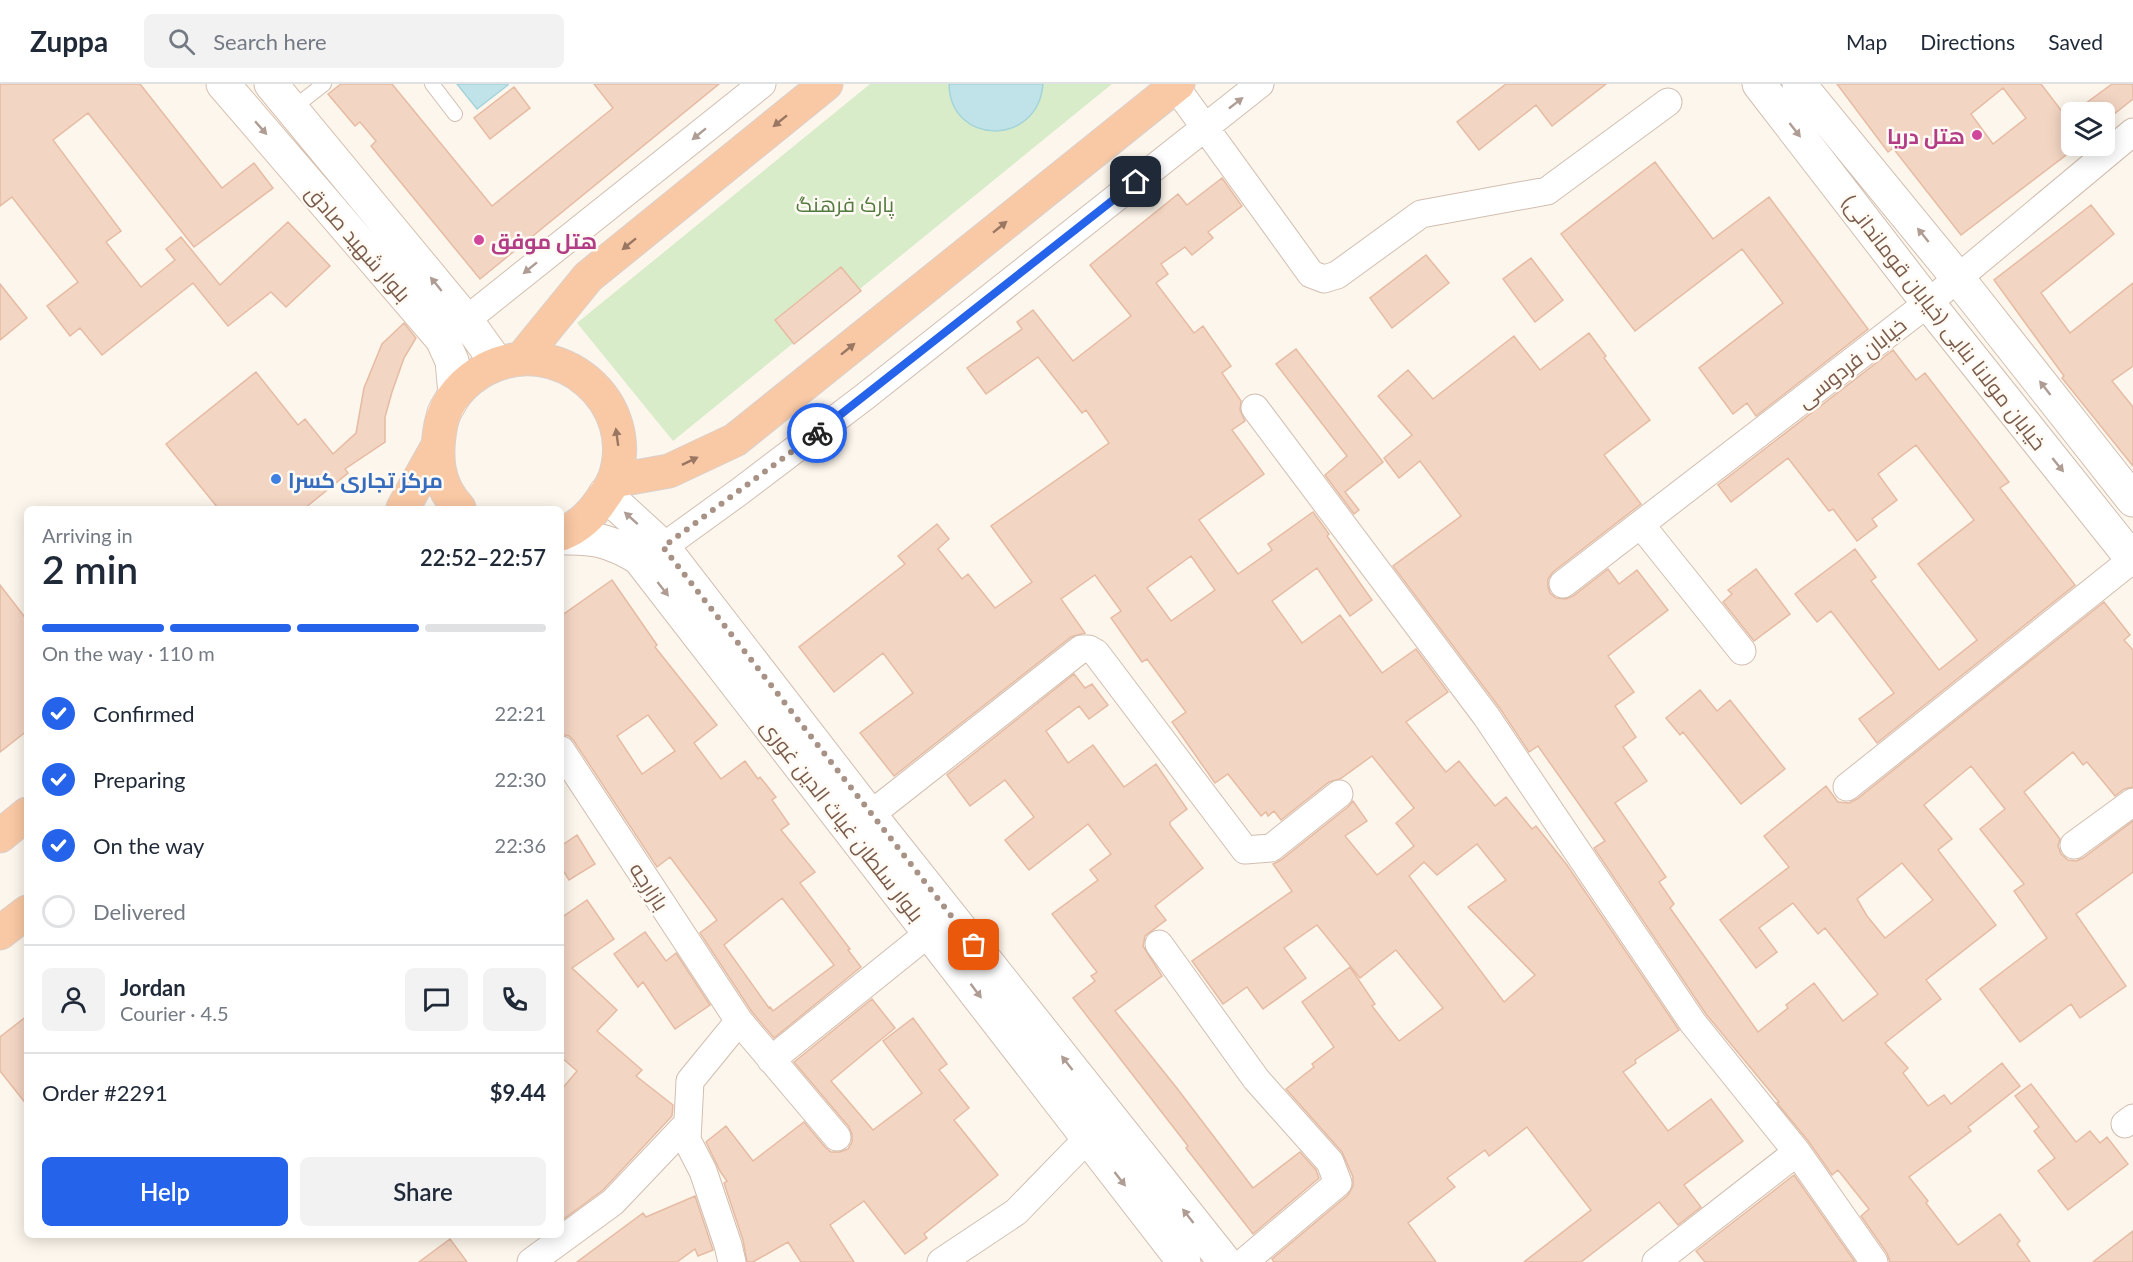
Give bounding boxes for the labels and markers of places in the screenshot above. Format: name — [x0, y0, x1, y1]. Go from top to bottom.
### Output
place label: هتل دریا — [1887, 123, 1965, 149]
marker: هتل دریا — [1970, 128, 1984, 142]
pin — [1110, 156, 1161, 207]
place label: هتل موفق — [491, 228, 597, 255]
marker: هتل موفق — [472, 233, 486, 247]
place label: مرکز تجاری کسرا — [288, 467, 443, 493]
marker: مرکز تجاری کسرا — [269, 472, 283, 486]
pin — [948, 919, 999, 970]

